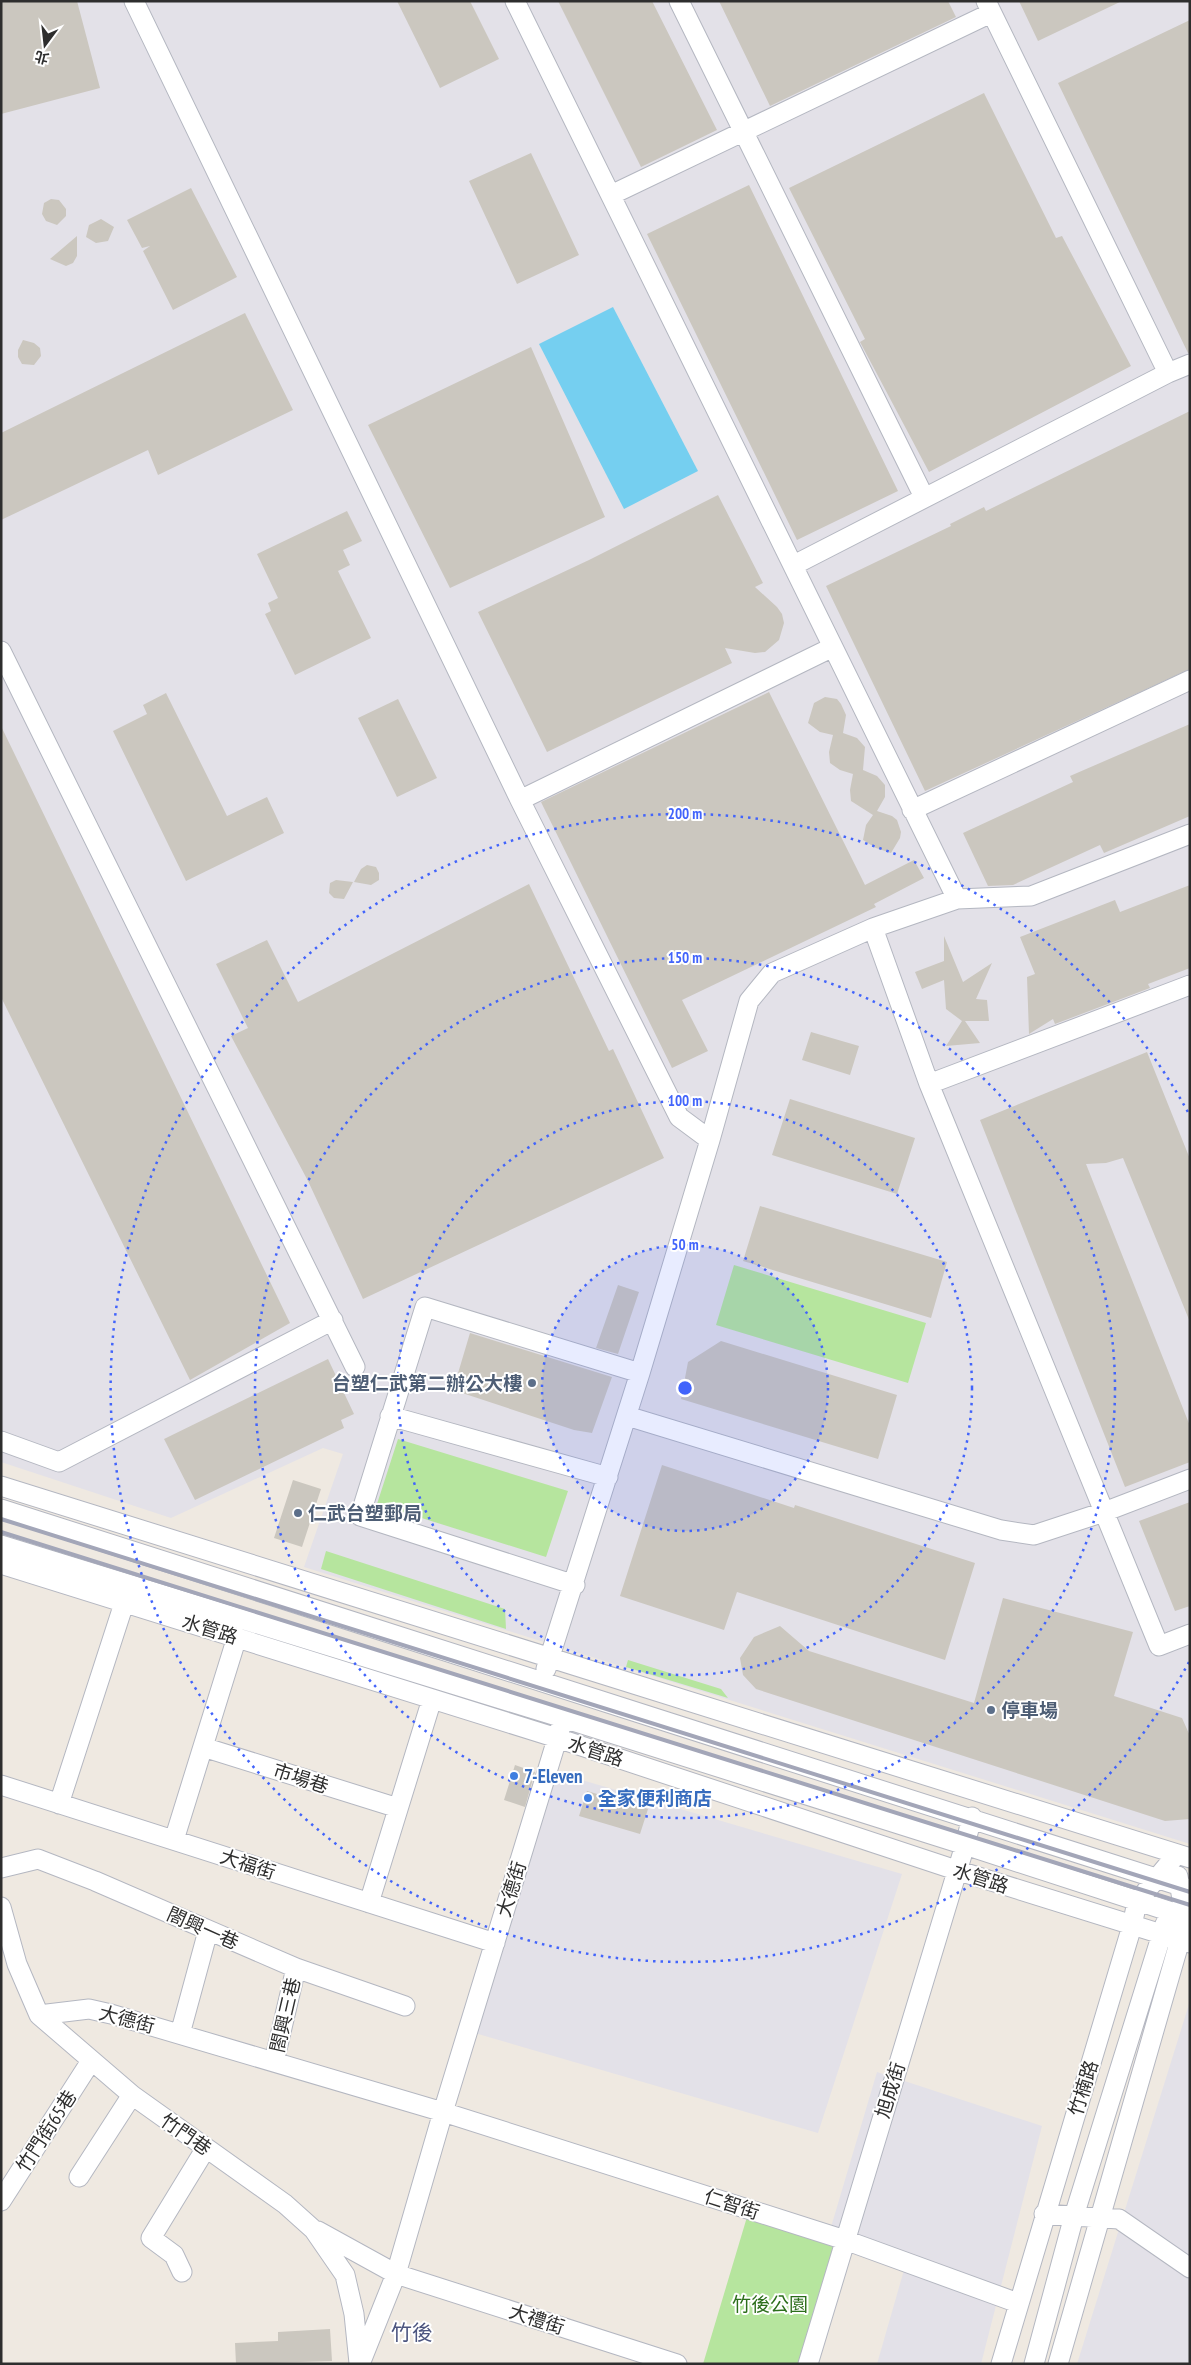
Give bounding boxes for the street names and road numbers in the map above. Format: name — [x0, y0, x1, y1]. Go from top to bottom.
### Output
street label: 水管路 — [179, 1609, 241, 1649]
street label: 水管路 — [565, 1731, 627, 1771]
street label: 市場巷 — [270, 1758, 332, 1798]
street label: 大福街 — [217, 1844, 279, 1884]
street label: 大德街 — [491, 1858, 531, 1920]
street label: 水管路 — [950, 1858, 1012, 1898]
street label: 閤興一巷 — [163, 1902, 243, 1954]
street label: 閤興三巷 — [265, 1975, 305, 2055]
street label: 大德街 — [96, 2000, 158, 2038]
street label: 竹楠路 — [1063, 2057, 1103, 2119]
street label: 旭成街 — [870, 2059, 910, 2121]
street label: 竹門街65巷 — [11, 2085, 81, 2177]
street label: 竹門巷 — [156, 2108, 216, 2160]
street label: 仁智街 — [701, 2184, 763, 2224]
street label: 大禮街 — [506, 2299, 568, 2339]

